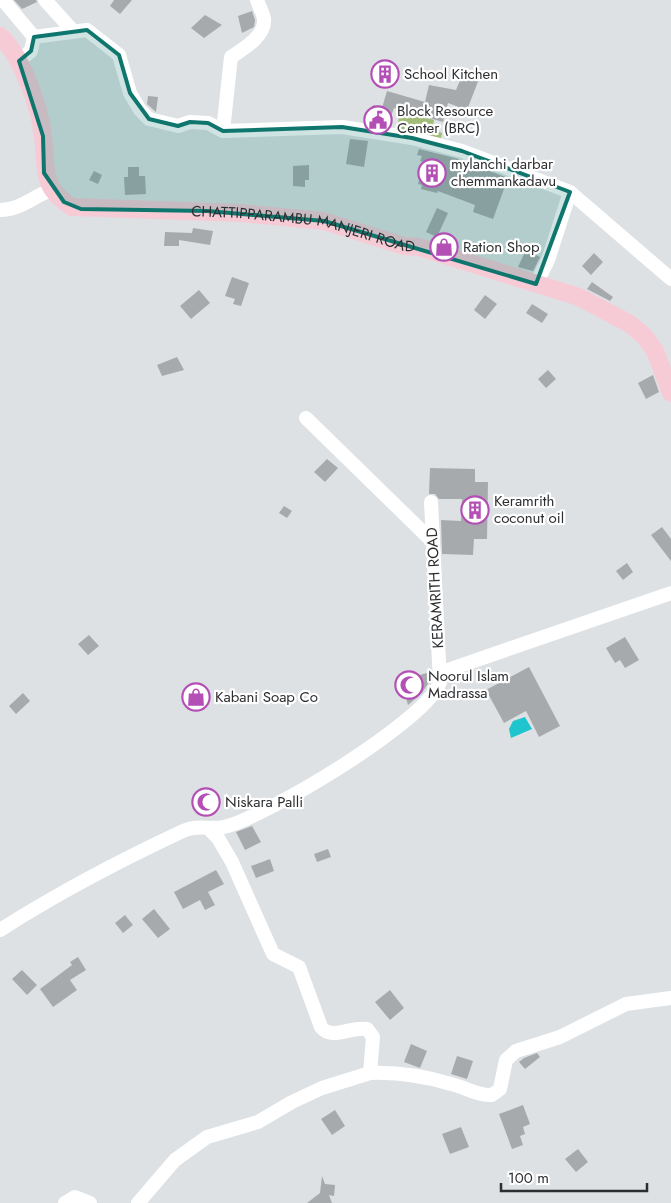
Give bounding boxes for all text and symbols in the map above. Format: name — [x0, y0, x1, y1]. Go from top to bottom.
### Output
building icon: School Kitchen — [370, 59, 400, 89]
place label: School Kitchen — [404, 63, 498, 85]
place label: Block Resource Center (BRC) — [397, 100, 494, 139]
public building icon: Block Resource Center (BRC) — [363, 105, 393, 135]
place label: mylanchi darbar chemmankadavu — [451, 153, 556, 192]
building icon: mylanchi darbar chemmankadavu — [417, 158, 447, 188]
street label: CHATTIPPARAMBU MANJERI ROAD — [191, 200, 416, 258]
shop icon: Ration Shop — [429, 232, 459, 262]
place label: Ration Shop — [463, 236, 540, 258]
place label: Keramrith coconut oil — [494, 490, 564, 529]
building icon: Keramrith coconut oil — [460, 495, 490, 525]
street label: KERAMRITH ROAD — [421, 527, 449, 649]
place label: Noorul Islam Madrassa — [428, 665, 509, 704]
mosque icon: Noorul Islam Madrassa — [394, 670, 424, 700]
shop icon: Kabani Soap Co — [181, 682, 211, 712]
place label: Kabani Soap Co — [215, 686, 318, 708]
mosque icon: Niskara Palli — [191, 787, 221, 817]
place label: Niskara Palli — [225, 791, 303, 813]
scale bar — [501, 1160, 647, 1192]
text: 100 m — [508, 1167, 549, 1189]

